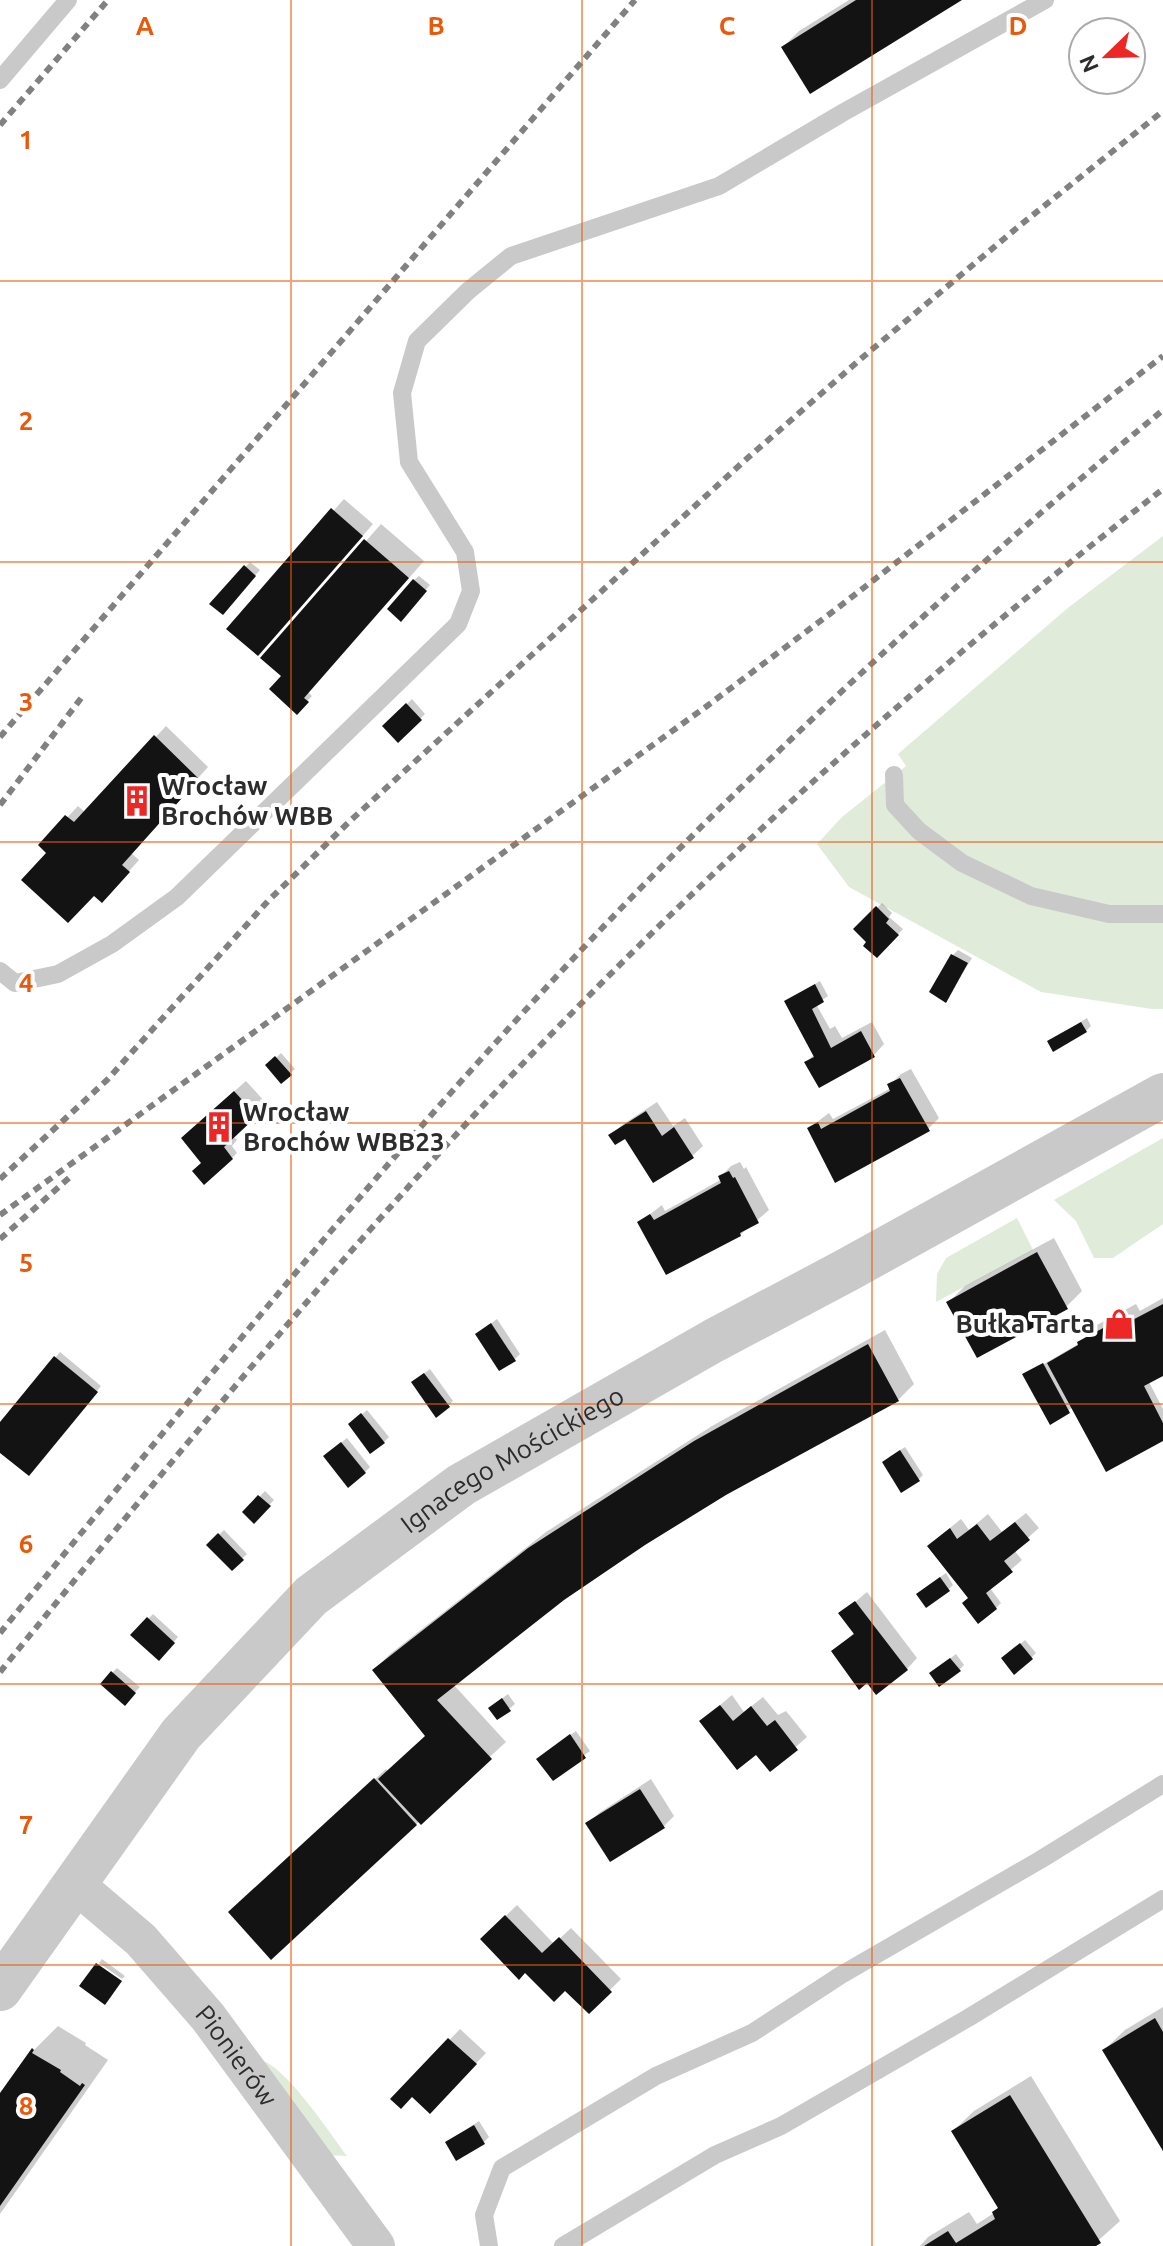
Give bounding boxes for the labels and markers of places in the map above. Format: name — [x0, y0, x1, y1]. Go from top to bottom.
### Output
place label: Wrocław Brochów WBB — [161, 771, 333, 830]
building icon: Wrocław Brochów WBB — [120, 784, 154, 818]
place label: Wrocław Brochów WBB23 — [243, 1097, 445, 1156]
building icon: Wrocław Brochów WBB23 — [202, 1110, 236, 1144]
shop icon: Bułka Tarta — [1102, 1307, 1136, 1341]
place label: Bułka Tarta — [955, 1309, 1095, 1338]

